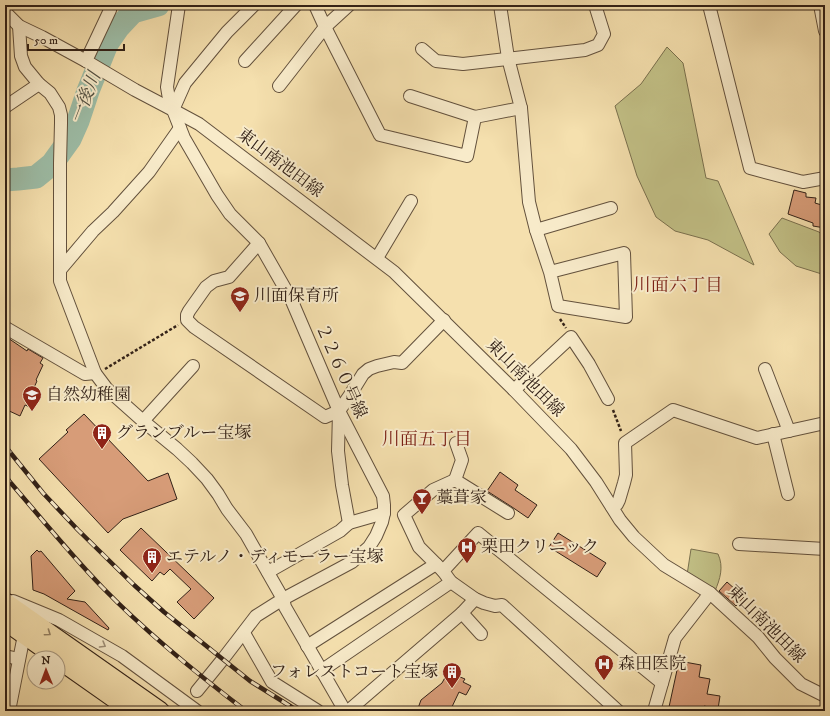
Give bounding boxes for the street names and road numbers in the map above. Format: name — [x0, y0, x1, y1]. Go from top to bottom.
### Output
street label: 東山南池田線 — [233, 124, 327, 202]
street label: ２２６０号線 — [310, 320, 372, 422]
street label: 東山南池田線 — [481, 334, 569, 422]
street label: 東山南池田線 — [722, 580, 810, 668]

